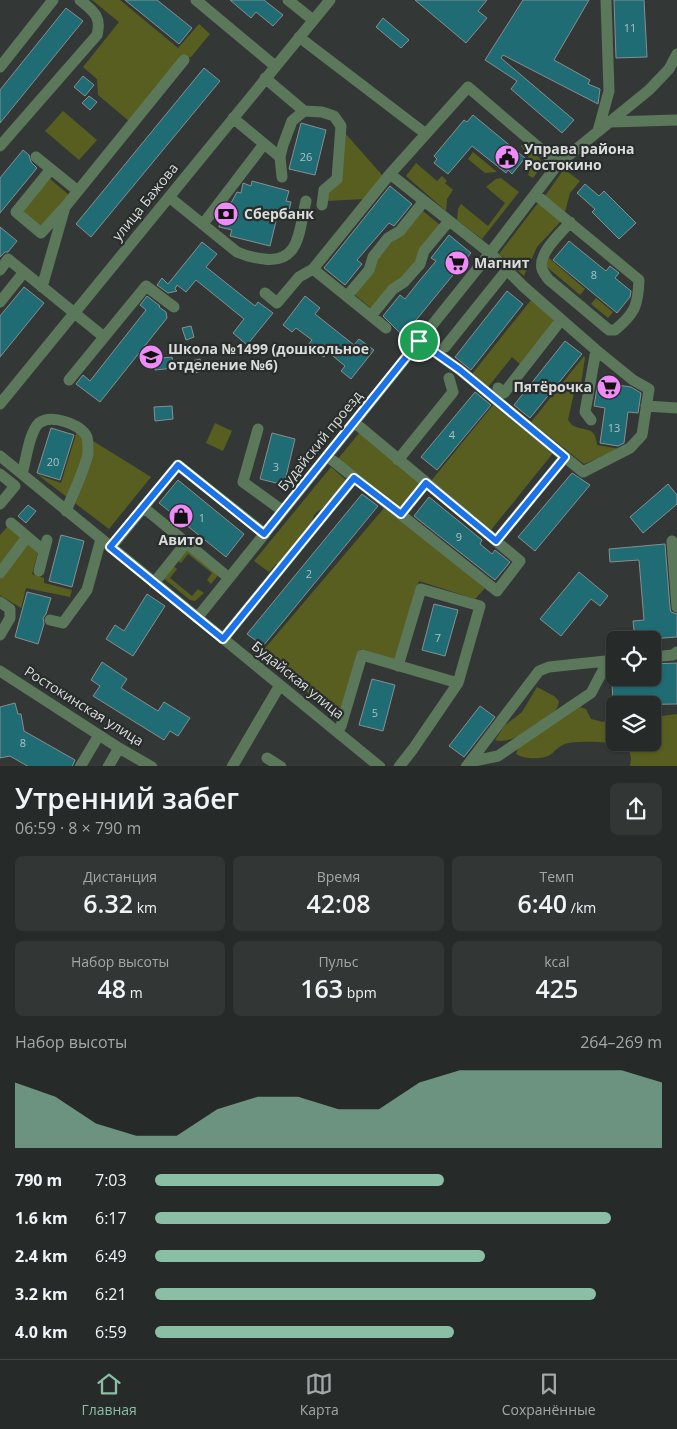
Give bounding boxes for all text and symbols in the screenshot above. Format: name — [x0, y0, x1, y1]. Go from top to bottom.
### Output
house number: 11 — [624, 20, 636, 35]
place label: Управа района Ростокино — [524, 139, 634, 174]
public building icon: Управа района Ростокино — [494, 144, 520, 170]
house number: 26 — [300, 149, 312, 164]
street label: улица Бажова — [107, 159, 182, 245]
bank icon: Сбербанк — [213, 201, 239, 227]
place label: Сбербанк — [244, 204, 314, 223]
supermarket icon: Магнит — [444, 250, 470, 276]
place label: Магнит — [474, 253, 530, 272]
house number: 8 — [591, 267, 597, 282]
pin — [398, 320, 440, 362]
icon: arrive — [405, 327, 433, 355]
place label: Школа №1499 (дошкольное отделение №6) — [168, 339, 369, 374]
school or university icon: Школа №1499 (дошкольное отделение №6) — [138, 344, 164, 370]
supermarket icon: Пятёрочка — [596, 374, 622, 400]
place label: Пятёрочка — [513, 377, 592, 396]
street label: Будайский проезд — [273, 387, 366, 495]
house number: 13 — [608, 420, 620, 435]
house number: 4 — [449, 427, 456, 442]
house number: 20 — [47, 454, 59, 469]
house number: 3 — [273, 459, 279, 474]
shop icon: Авито — [168, 503, 194, 529]
house number: 1 — [199, 510, 205, 525]
house number: 9 — [456, 529, 462, 544]
place label: Авито — [159, 530, 204, 549]
house number: 2 — [306, 566, 312, 581]
house number: 7 — [435, 630, 441, 645]
map controls — [606, 631, 661, 751]
button: locate — [606, 631, 661, 686]
street label: Будайская улица — [248, 636, 349, 723]
street label: Ростокинская улица — [21, 661, 147, 750]
button: layers — [606, 696, 661, 751]
house number: 5 — [372, 705, 378, 720]
house number: 8 — [20, 735, 26, 750]
text: Утренний забег — [15, 779, 239, 817]
button: share — [610, 783, 662, 835]
text: 06:59 · 8 × 790 m — [15, 817, 141, 839]
text: Дистанция — [83, 867, 157, 886]
text: Время — [317, 867, 360, 886]
text: Темп — [540, 867, 574, 886]
text: 6.32 — [83, 886, 133, 920]
text: 42:08 — [306, 886, 371, 920]
text: 6:40 — [517, 886, 567, 920]
text: km — [133, 898, 157, 917]
text: /km — [567, 898, 596, 917]
text: Набор высоты — [71, 952, 169, 971]
text: Пульс — [318, 952, 359, 971]
text: kcal — [544, 952, 570, 971]
text: 48 — [98, 971, 126, 1005]
text: 163 — [300, 971, 343, 1005]
text: 425 — [535, 971, 578, 1005]
text: m — [126, 983, 143, 1002]
text: bpm — [343, 983, 377, 1002]
text: Набор высоты — [15, 1031, 127, 1053]
text: 264–269 m — [580, 1031, 662, 1053]
text: 790 m — [15, 1169, 62, 1191]
text: 7:03 — [95, 1169, 127, 1191]
text: 1.6 km — [15, 1207, 68, 1229]
text: 6:17 — [95, 1207, 127, 1229]
text: 2.4 km — [15, 1245, 68, 1267]
text: 6:49 — [95, 1245, 127, 1267]
text: 3.2 km — [15, 1283, 68, 1305]
text: 6:21 — [95, 1283, 127, 1305]
text: 4.0 km — [15, 1321, 68, 1343]
text: 6:59 — [95, 1321, 127, 1343]
tab: Главная — [81, 1370, 137, 1419]
tab: Карта — [300, 1370, 339, 1419]
tab: Сохранённые — [502, 1370, 596, 1419]

